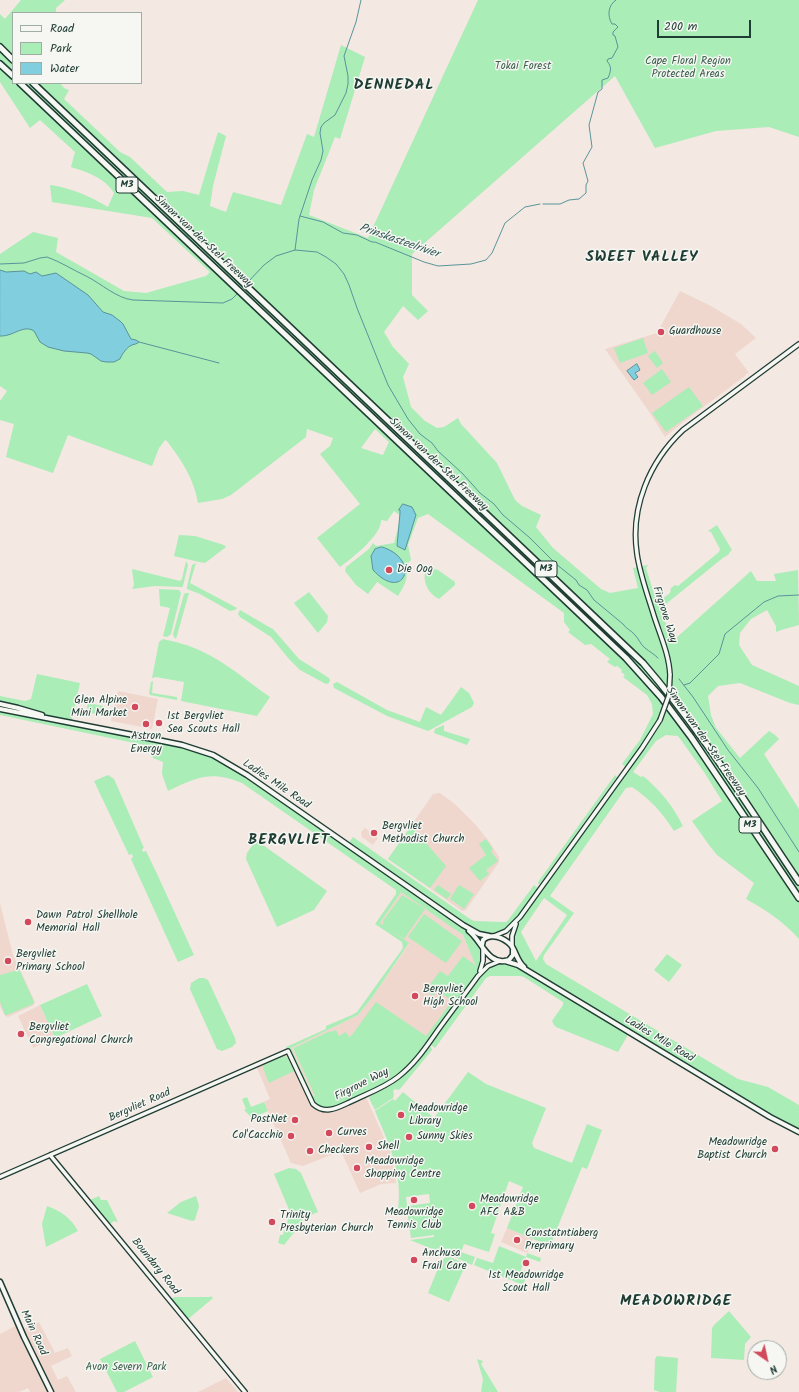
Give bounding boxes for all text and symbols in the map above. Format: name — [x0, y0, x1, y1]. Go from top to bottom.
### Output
legend — [12, 12, 142, 84]
scale bar — [659, 12, 753, 38]
text: 200 m — [664, 17, 697, 36]
text: Road — [50, 19, 74, 38]
text: Park — [50, 39, 72, 58]
park label: Cape Floral Region Protected Areas — [645, 55, 731, 81]
text: Water — [50, 59, 79, 78]
park label: Tokai Forest — [495, 60, 551, 74]
district label: DENNEDAL — [353, 77, 435, 95]
road number: M3 — [116, 177, 138, 193]
street label: Simon van der Stel Freeway — [151, 193, 255, 291]
water label: Prinskasteelrivier — [357, 222, 441, 262]
district label: SWEET VALLEY — [585, 249, 699, 267]
place label: Guardhouse — [669, 325, 721, 339]
marker: Guardhouse — [656, 327, 666, 337]
street label: Simon van der Stel Freeway — [386, 416, 490, 514]
road number: M3 — [535, 561, 557, 577]
place label: Die Oog — [397, 563, 433, 577]
marker: Die Oog — [384, 565, 394, 575]
street label: Firgrove Way — [649, 585, 679, 645]
street label: Simon van der Stel Freeway — [662, 685, 748, 799]
place label: Glen Alpine Mini Market — [71, 694, 127, 720]
marker: Glen Alpine Mini Market — [130, 702, 140, 712]
place label: 1st Bergvliet Sea Scouts Hall — [167, 710, 240, 736]
marker: 1st Bergvliet Sea Scouts Hall — [154, 718, 164, 728]
marker: Astron Energy — [141, 719, 151, 729]
place label: Astron Energy — [130, 730, 162, 756]
street label: Ladies Mile Road — [240, 758, 312, 812]
road number: M3 — [739, 817, 761, 833]
place label: Bergvliet Methodist Church — [382, 820, 464, 846]
marker: Bergvliet Methodist Church — [369, 828, 379, 838]
district label: BERGVLIET — [248, 832, 330, 850]
place label: Dawn Patrol Shellhole Memorial Hall — [36, 909, 138, 935]
marker: Dawn Patrol Shellhole Memorial Hall — [23, 917, 33, 927]
place label: Bergvliet Primary School — [16, 948, 85, 974]
marker: Bergvliet Primary School — [3, 956, 13, 966]
place label: Bergvliet High School — [423, 983, 478, 1009]
marker: Bergvliet High School — [410, 991, 420, 1001]
street label: Ladies Mile Road — [622, 1014, 696, 1066]
place label: Bergvliet Congregational Church — [29, 1021, 133, 1047]
marker: Bergvliet Congregational Church — [16, 1029, 26, 1039]
street label: Firgrove Way — [333, 1066, 391, 1104]
street label: Bergvliet Road — [107, 1086, 173, 1126]
place label: Meadowridge Library — [409, 1102, 468, 1128]
marker: Meadowridge Library — [396, 1110, 406, 1120]
place label: PostNet — [250, 1113, 287, 1127]
marker: PostNet — [290, 1115, 300, 1125]
place label: Curves — [337, 1126, 367, 1140]
marker: Curves — [324, 1128, 334, 1138]
place label: Col'Cacchio — [232, 1129, 283, 1143]
place label: Sunny Skies — [417, 1130, 473, 1144]
marker: Col'Cacchio — [286, 1131, 296, 1141]
marker: Sunny Skies — [404, 1132, 414, 1142]
place label: Meadowridge Baptist Church — [697, 1136, 767, 1162]
place label: Shell — [377, 1140, 399, 1154]
marker: Shell — [364, 1142, 374, 1152]
place label: Checkers — [318, 1144, 359, 1158]
marker: Meadowridge Baptist Church — [770, 1144, 780, 1154]
marker: Checkers — [305, 1146, 315, 1156]
place label: Meadowridge Shopping Centre — [365, 1155, 441, 1181]
marker: Meadowridge Shopping Centre — [352, 1163, 362, 1173]
place label: Meadowridge AFC A&B — [480, 1193, 539, 1219]
marker: Meadowridge Tennis Club — [409, 1195, 419, 1205]
marker: Meadowridge AFC A&B — [467, 1201, 477, 1211]
place label: Meadowridge Tennis Club — [385, 1206, 443, 1232]
place label: Trinity Presbyterian Church — [280, 1209, 373, 1235]
marker: Trinity Presbyterian Church — [267, 1217, 277, 1227]
place label: Constatntiaberg Preprimary — [525, 1227, 598, 1253]
marker: Constatntiaberg Preprimary — [512, 1235, 522, 1245]
street label: Boundary Road — [128, 1236, 182, 1298]
place label: Anchusa Frail Care — [422, 1247, 467, 1273]
marker: Anchusa Frail Care — [409, 1255, 419, 1265]
marker: 1st Meadowridge Scout Hall — [521, 1258, 531, 1268]
place label: 1st Meadowridge Scout Hall — [488, 1269, 564, 1295]
district label: MEADOWRIDGE — [620, 1293, 732, 1311]
street label: Main Road — [17, 1308, 49, 1358]
north arrow — [747, 1340, 787, 1380]
text: N — [765, 1360, 781, 1379]
park label: Avon Severn Park — [86, 1361, 166, 1375]

